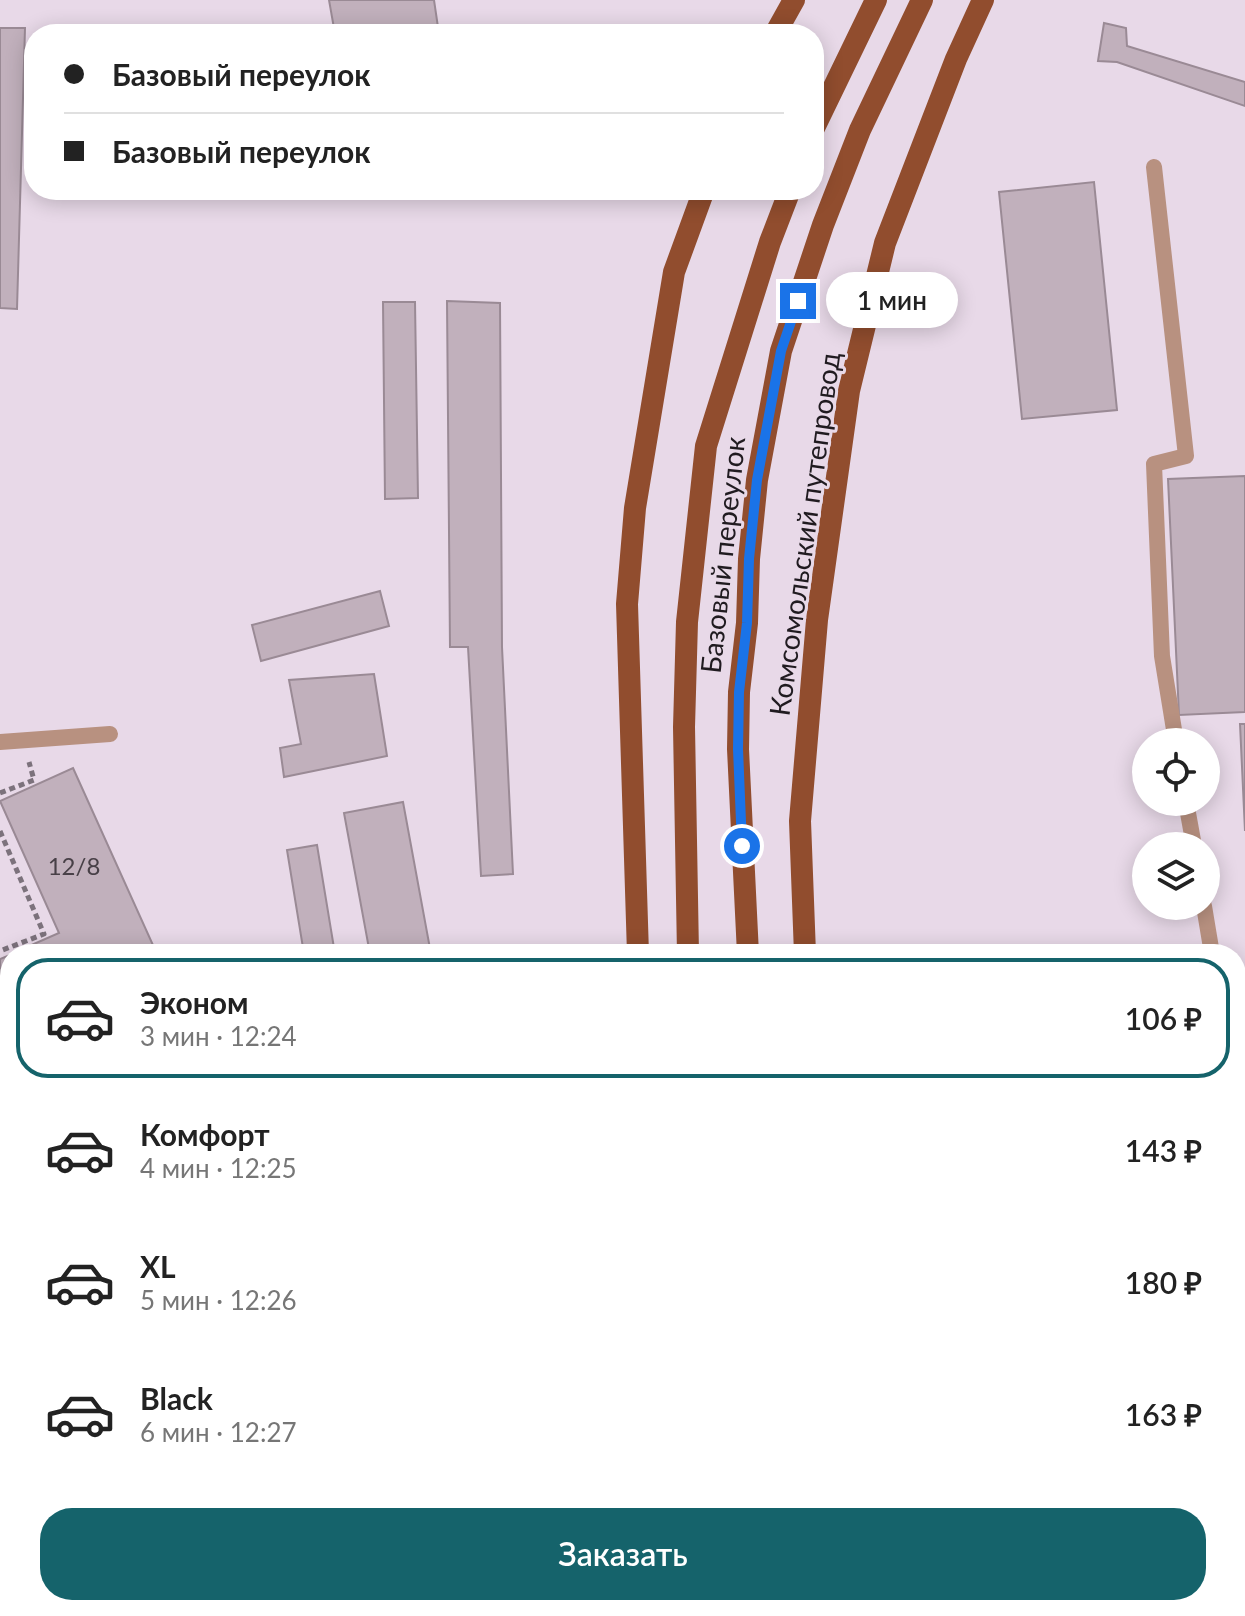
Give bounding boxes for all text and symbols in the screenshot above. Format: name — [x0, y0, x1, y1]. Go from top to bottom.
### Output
text: Базовый переулок — [112, 56, 370, 92]
text: Базовый переулок — [112, 133, 370, 169]
callout: 1 мин — [826, 273, 958, 329]
route end — [780, 283, 816, 319]
text: 1 мин — [857, 284, 927, 316]
street label: Комсомольский путепровод — [762, 350, 846, 718]
street label: Базовый переулок — [693, 434, 751, 675]
map controls — [1132, 728, 1220, 920]
button: locate — [1132, 728, 1220, 816]
route start — [724, 828, 760, 864]
button: layers — [1132, 832, 1220, 920]
house number: 12/8 — [48, 851, 100, 880]
icon: car — [44, 982, 116, 1054]
text: Эконом — [140, 984, 249, 1020]
text: 106 ₽ — [1125, 1000, 1202, 1036]
text: 3 мин · 12:24 — [140, 1020, 297, 1052]
icon: car — [44, 1114, 116, 1186]
text: Комфорт — [140, 1116, 270, 1152]
text: 143 ₽ — [1125, 1132, 1202, 1168]
text: 4 мин · 12:25 — [140, 1152, 297, 1184]
icon: car — [44, 1246, 116, 1318]
text: XL — [140, 1248, 176, 1284]
text: 180 ₽ — [1125, 1264, 1202, 1300]
text: 5 мин · 12:26 — [140, 1284, 297, 1316]
icon: car — [44, 1378, 116, 1450]
text: Black — [140, 1380, 213, 1416]
text: 163 ₽ — [1125, 1396, 1202, 1432]
text: 6 мин · 12:27 — [140, 1416, 297, 1448]
button: Заказать — [40, 1508, 1206, 1600]

